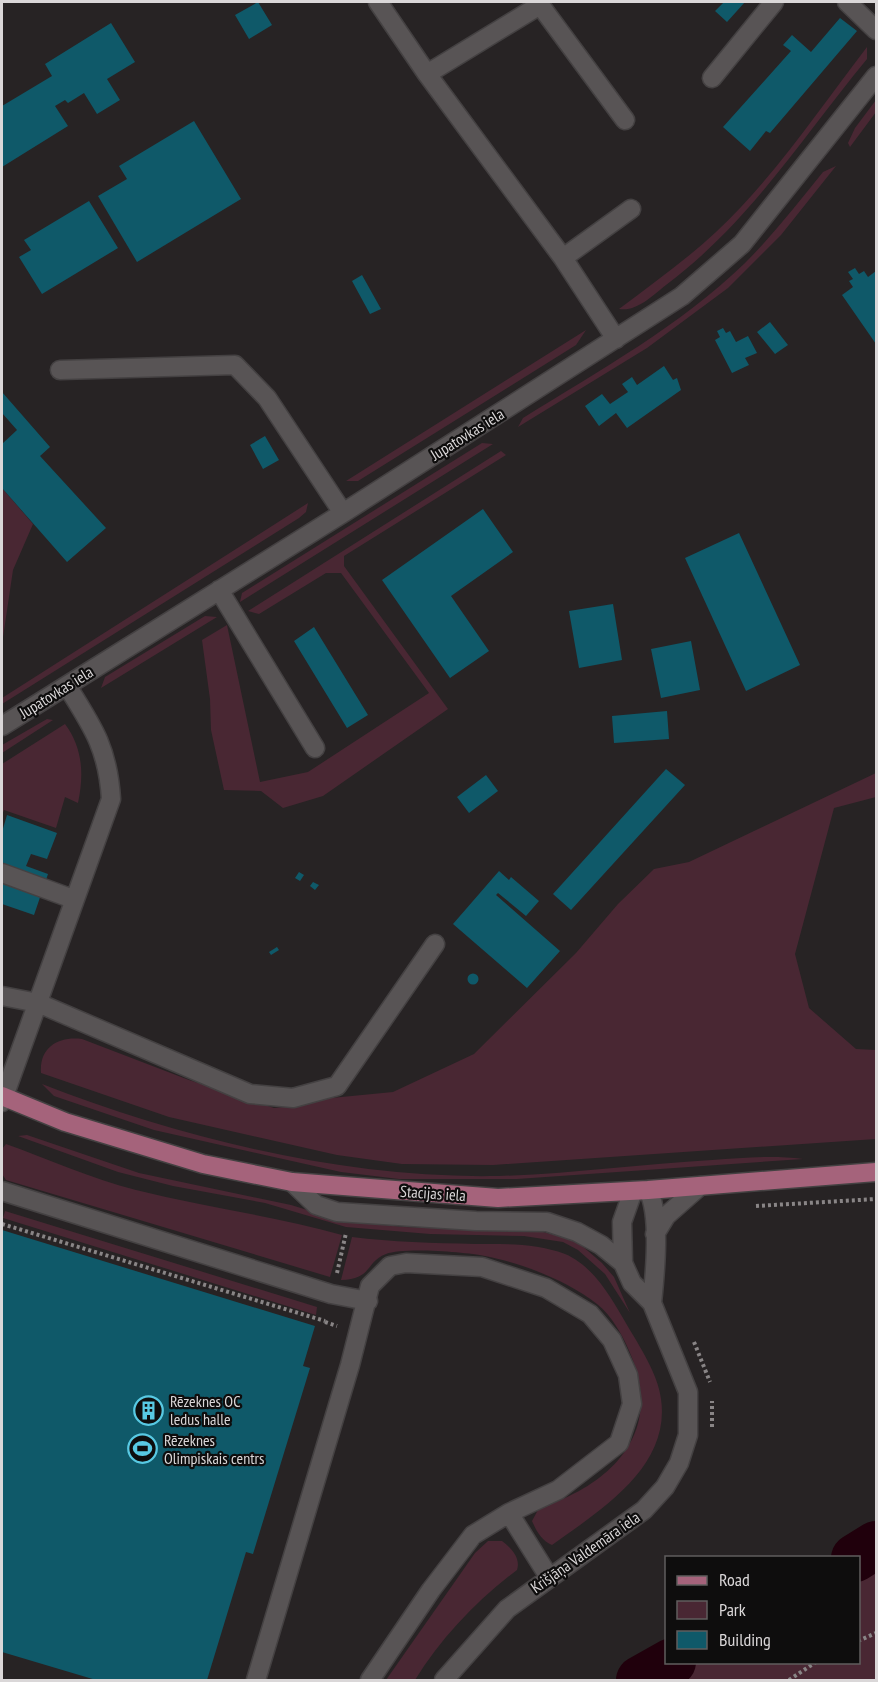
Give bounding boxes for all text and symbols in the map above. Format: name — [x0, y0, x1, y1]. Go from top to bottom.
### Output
street label: Jupatovkas iela — [426, 404, 507, 465]
street label: Jupatovkas iela — [15, 662, 96, 723]
street label: Stacijas iela — [400, 1181, 466, 1205]
place label: Rēzeknes OC ledus halle — [170, 1391, 240, 1429]
building icon: Rēzeknes OC ledus halle — [133, 1394, 165, 1426]
place label: Rēzeknes Olimpiskais centrs — [164, 1430, 264, 1468]
sports icon: Rēzeknes Olimpiskais centrs — [127, 1433, 159, 1465]
street label: Krišjāņa Valdemāra iela — [527, 1507, 643, 1597]
legend — [665, 1556, 860, 1664]
text: Road — [719, 1568, 750, 1591]
text: Park — [719, 1598, 746, 1621]
text: Building — [719, 1628, 771, 1651]

